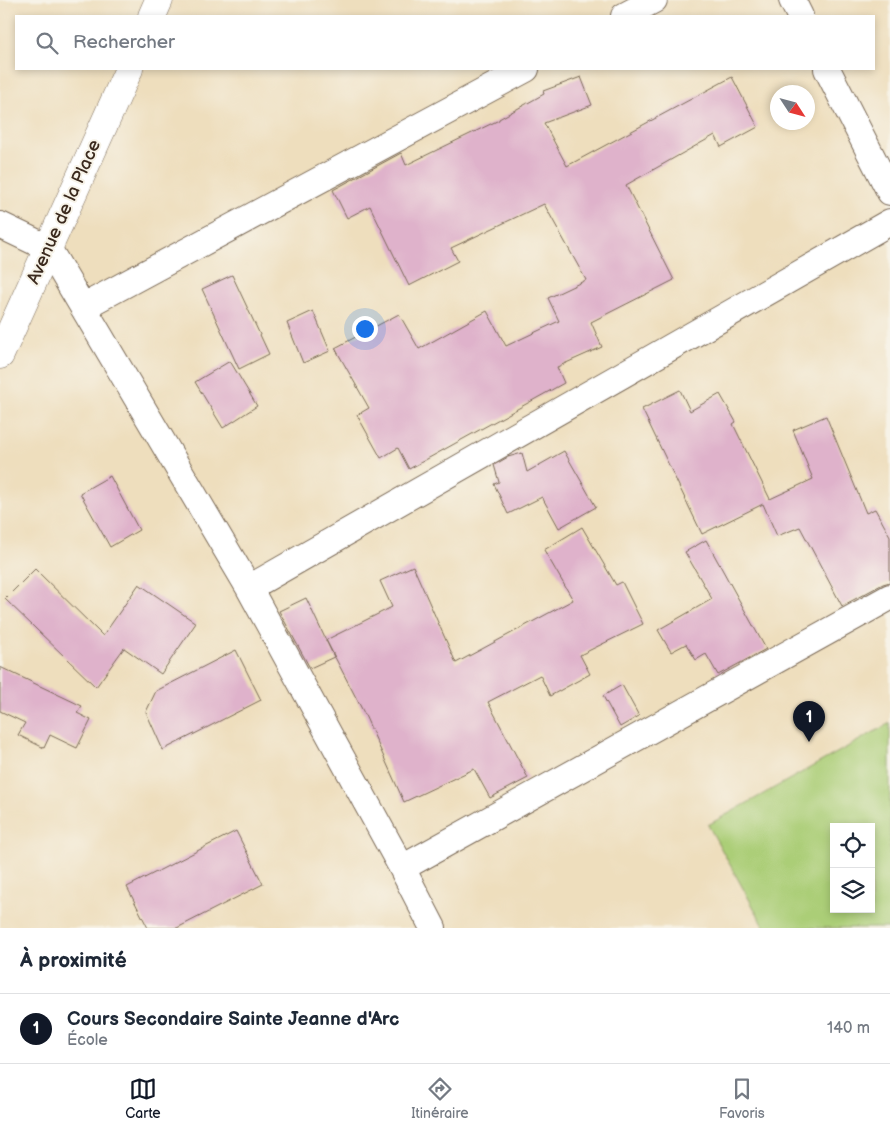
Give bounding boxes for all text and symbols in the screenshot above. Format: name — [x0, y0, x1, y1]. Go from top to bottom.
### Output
search box — [15, 15, 875, 70]
icon: search — [33, 29, 61, 57]
text: Rechercher — [73, 31, 175, 54]
north arrow — [770, 85, 815, 130]
street label: Avenue de la Place — [23, 136, 105, 287]
your location — [352, 316, 378, 342]
pin: 1 — [793, 701, 825, 742]
map controls — [830, 823, 875, 913]
button: locate — [830, 823, 875, 868]
button: layers — [830, 868, 875, 913]
text: À proximité — [20, 948, 127, 973]
text: Cours Secondaire Sainte Jeanne d'Arc — [67, 1008, 399, 1031]
text: 1 — [33, 1019, 39, 1038]
text: 140 m — [827, 1019, 870, 1038]
text: École — [67, 1031, 108, 1050]
tab: Carte — [125, 1075, 161, 1122]
tab: Itinéraire — [411, 1075, 468, 1122]
tab: Favoris — [719, 1075, 765, 1122]

